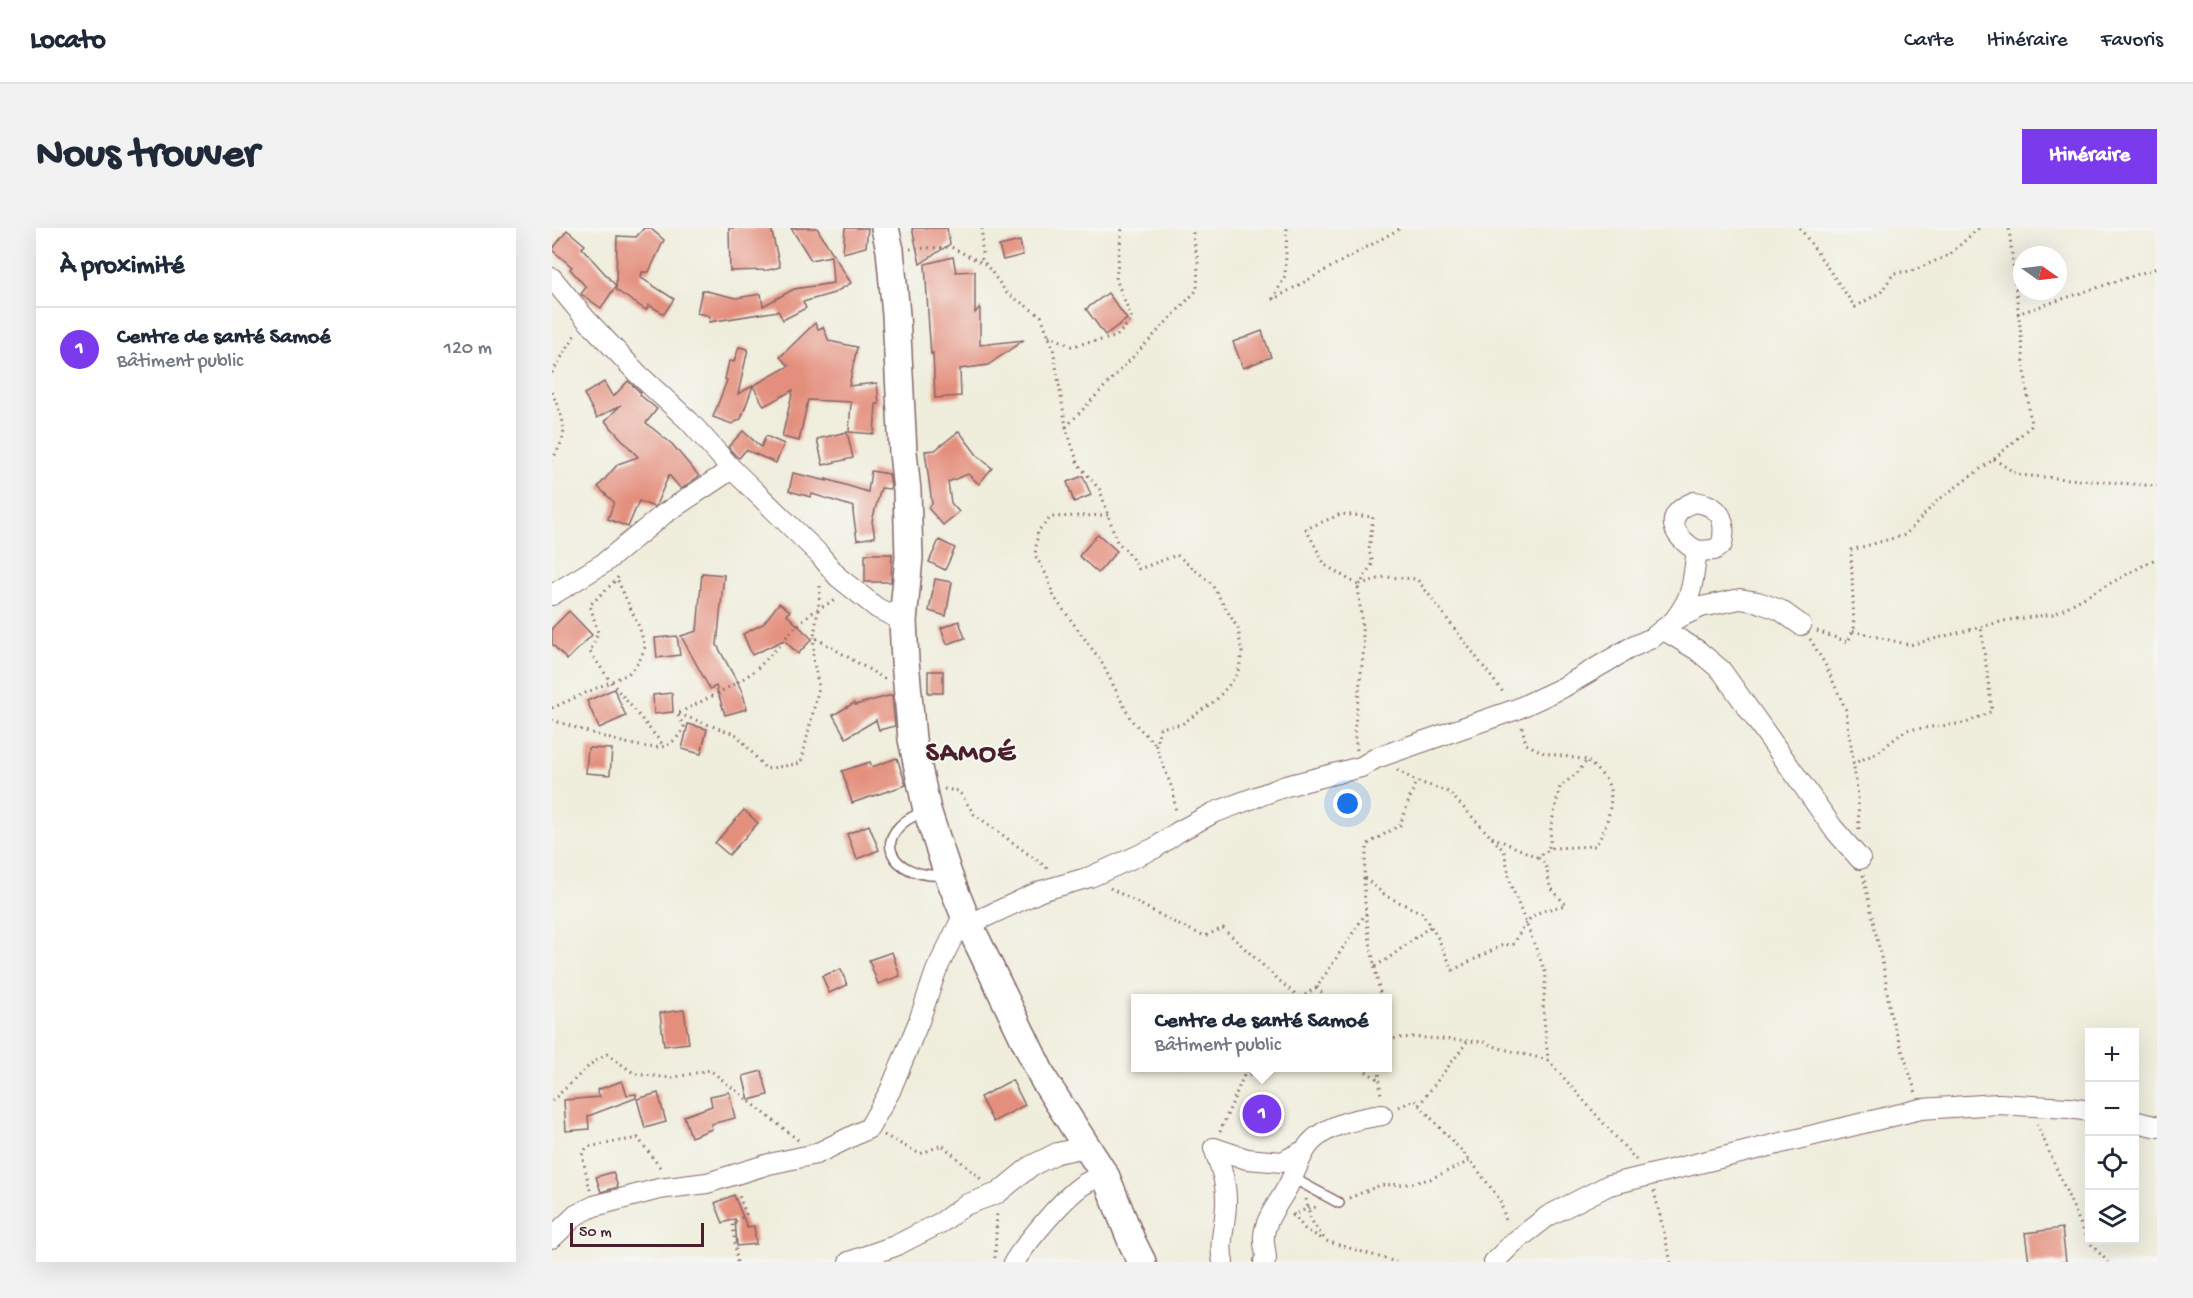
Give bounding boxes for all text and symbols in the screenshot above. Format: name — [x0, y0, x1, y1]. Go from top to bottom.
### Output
text: Locato — [30, 25, 106, 58]
text: Carte — [1904, 29, 1954, 54]
text: Itinéraire — [1987, 29, 2068, 54]
text: Favoris — [2101, 29, 2163, 54]
button: Itinéraire — [2022, 129, 2157, 184]
text: Nous trouver — [36, 132, 259, 181]
north arrow — [2013, 246, 2067, 300]
text: À proximité — [60, 252, 184, 283]
text: Centre de santé Samoé — [117, 325, 331, 351]
text: 1 — [75, 338, 84, 361]
text: 120 m — [444, 338, 492, 361]
text: Bâtiment public — [117, 351, 243, 374]
district label: SAMOÉ — [926, 738, 1016, 771]
your location — [1333, 789, 1362, 818]
popup — [1131, 994, 1392, 1072]
text: Centre de santé Samoé — [1155, 1009, 1368, 1035]
map controls — [2085, 1028, 2139, 1244]
button: + — [2085, 1028, 2139, 1082]
text: Bâtiment public — [1155, 1035, 1281, 1058]
button: − — [2085, 1082, 2139, 1136]
pin: 1 — [1242, 1092, 1282, 1136]
button: locate — [2085, 1136, 2139, 1190]
button: layers — [2085, 1190, 2139, 1244]
scale bar — [570, 1220, 704, 1248]
text: 50 m — [579, 1224, 612, 1243]

